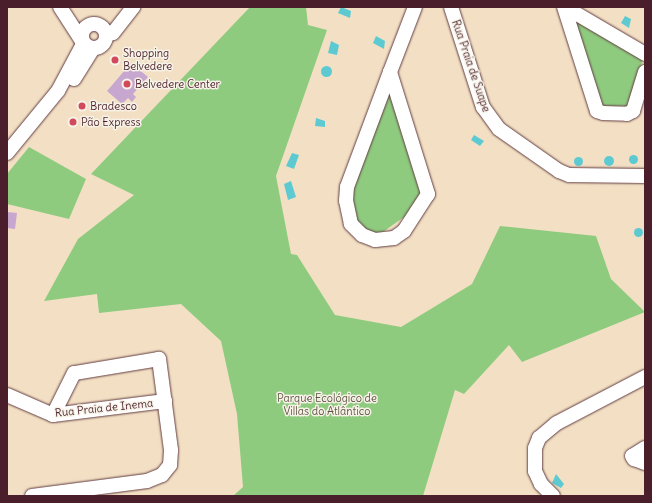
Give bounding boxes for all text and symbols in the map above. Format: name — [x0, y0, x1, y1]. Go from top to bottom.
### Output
street label: Rua Praia de Suape — [449, 18, 493, 114]
place label: Shopping Belvedere — [123, 47, 172, 73]
marker: Shopping Belvedere — [110, 55, 120, 65]
place label: Belvedere Center — [135, 77, 220, 91]
marker: Belvedere Center — [122, 79, 132, 89]
place label: Bradesco — [90, 99, 137, 113]
marker: Bradesco — [77, 101, 87, 111]
place label: Pão Express — [81, 115, 141, 129]
marker: Pão Express — [68, 117, 78, 127]
park label: Parque Ecológico de Villas do Atlântico — [277, 392, 377, 418]
street label: Rua Praia de Inema — [54, 396, 154, 420]

